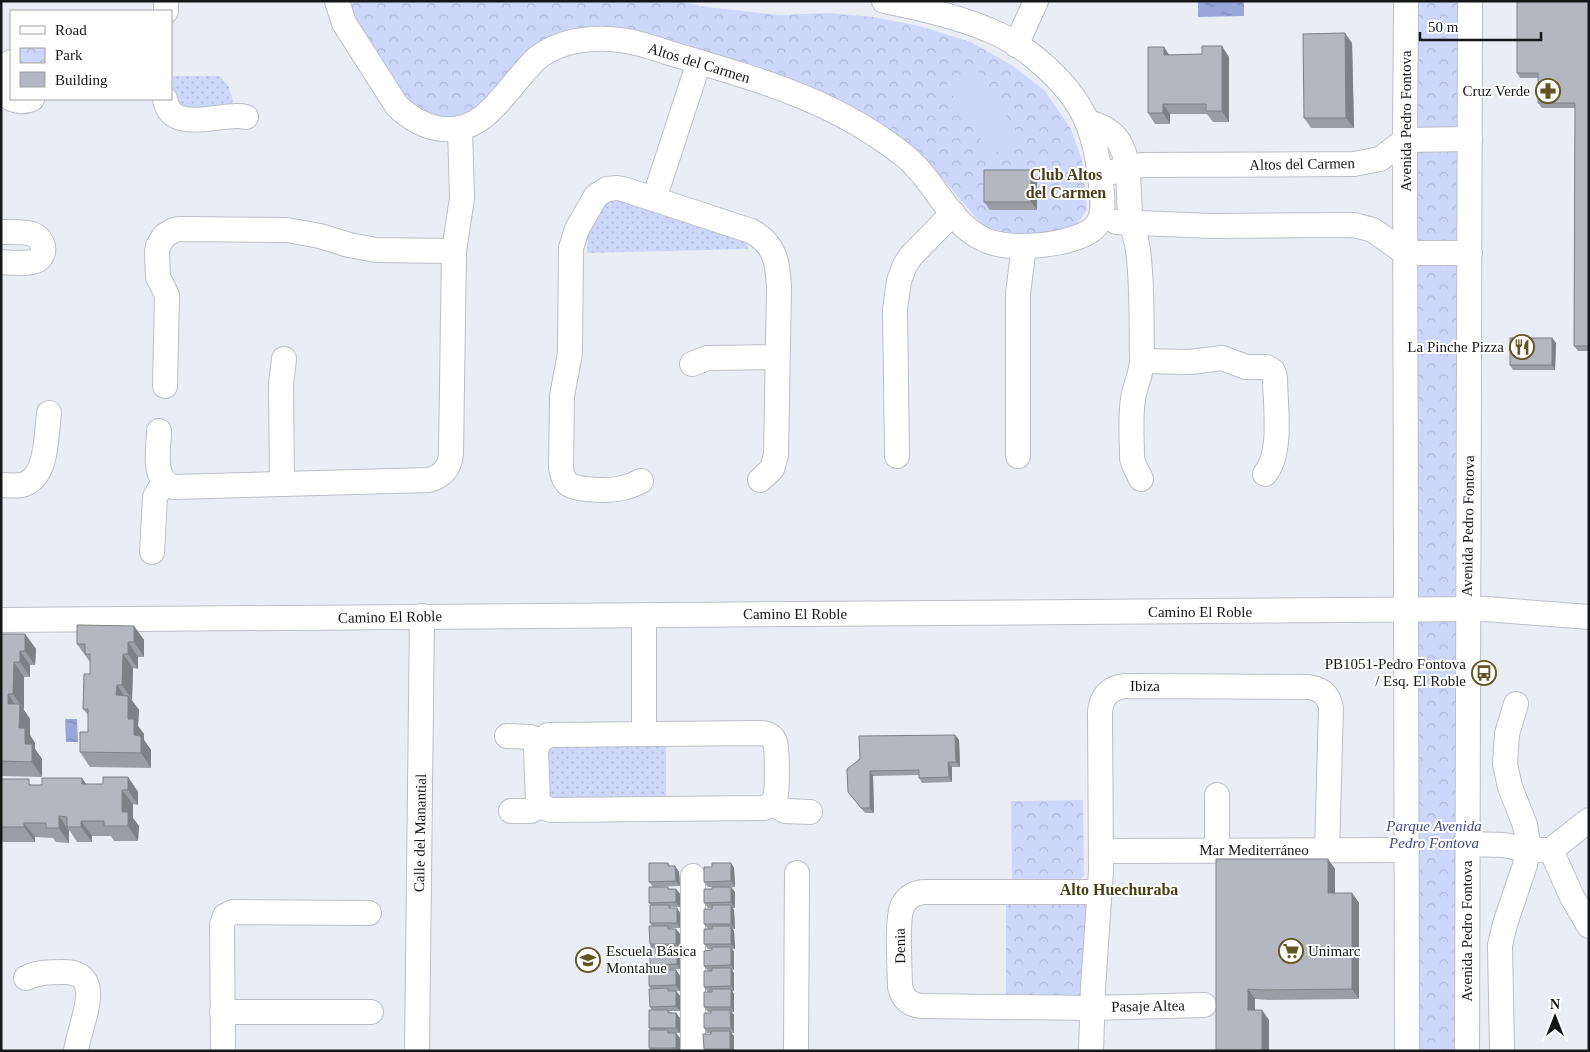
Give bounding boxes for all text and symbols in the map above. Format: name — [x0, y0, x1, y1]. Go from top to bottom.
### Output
legend — [10, 10, 172, 100]
scale bar — [1420, 10, 1541, 42]
text: 50 m — [1428, 19, 1459, 35]
text: Road — [55, 22, 87, 38]
street label: Altos del Carmen — [646, 40, 752, 86]
text: Park — [55, 47, 83, 63]
street label: Avenida Pedro Fontova — [1398, 50, 1414, 192]
text: Building — [55, 72, 108, 88]
pharmacy icon: Cruz Verde — [1535, 78, 1561, 104]
place label: Cruz Verde — [1462, 83, 1530, 99]
street label: Altos del Carmen — [1249, 155, 1356, 173]
district label: Club Altos del Carmen — [1026, 166, 1106, 201]
restaurant icon: La Pinche Pizza — [1509, 334, 1535, 360]
place label: La Pinche Pizza — [1407, 339, 1504, 355]
street label: Avenida Pedro Fontova — [1459, 455, 1477, 597]
street label: Camino El Roble — [1148, 604, 1252, 620]
street label: Camino El Roble — [743, 606, 847, 622]
street label: Camino El Roble — [338, 608, 443, 626]
place label: PB1051-Pedro Fontova / Esq. El Roble — [1325, 656, 1466, 689]
bus stop icon: PB1051-Pedro Fontova / Esq. El Roble — [1471, 660, 1497, 686]
street label: Ibiza — [1130, 678, 1160, 694]
street label: Calle del Manantial — [411, 774, 429, 892]
park label: Parque Avenida Pedro Fontova — [1385, 818, 1482, 851]
street label: Mar Mediterráneo — [1199, 842, 1309, 858]
street label: Avenida Pedro Fontova — [1459, 860, 1475, 1002]
district label: Alto Huechuraba — [1060, 881, 1178, 898]
street label: Denia — [892, 928, 908, 964]
supermarket icon: Unimarc — [1278, 938, 1304, 964]
place label: Escuela Básica Montahue — [606, 943, 697, 976]
place label: Unimarc — [1308, 943, 1361, 959]
school or university icon: Escuela Básica Montahue — [575, 947, 601, 973]
north arrow — [1530, 992, 1580, 1042]
street label: Pasaje Altea — [1111, 997, 1185, 1015]
text: N — [1550, 997, 1560, 1012]

